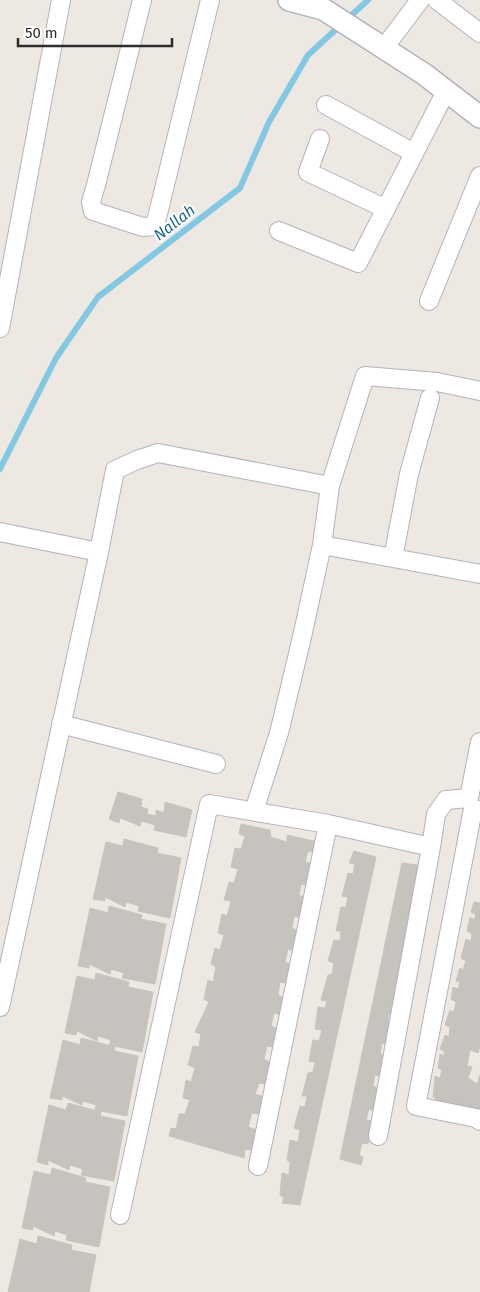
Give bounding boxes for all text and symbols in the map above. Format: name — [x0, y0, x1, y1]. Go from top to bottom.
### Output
scale bar — [18, 15, 171, 47]
text: 50 m — [25, 24, 58, 42]
water label: Nallah — [150, 200, 199, 244]

